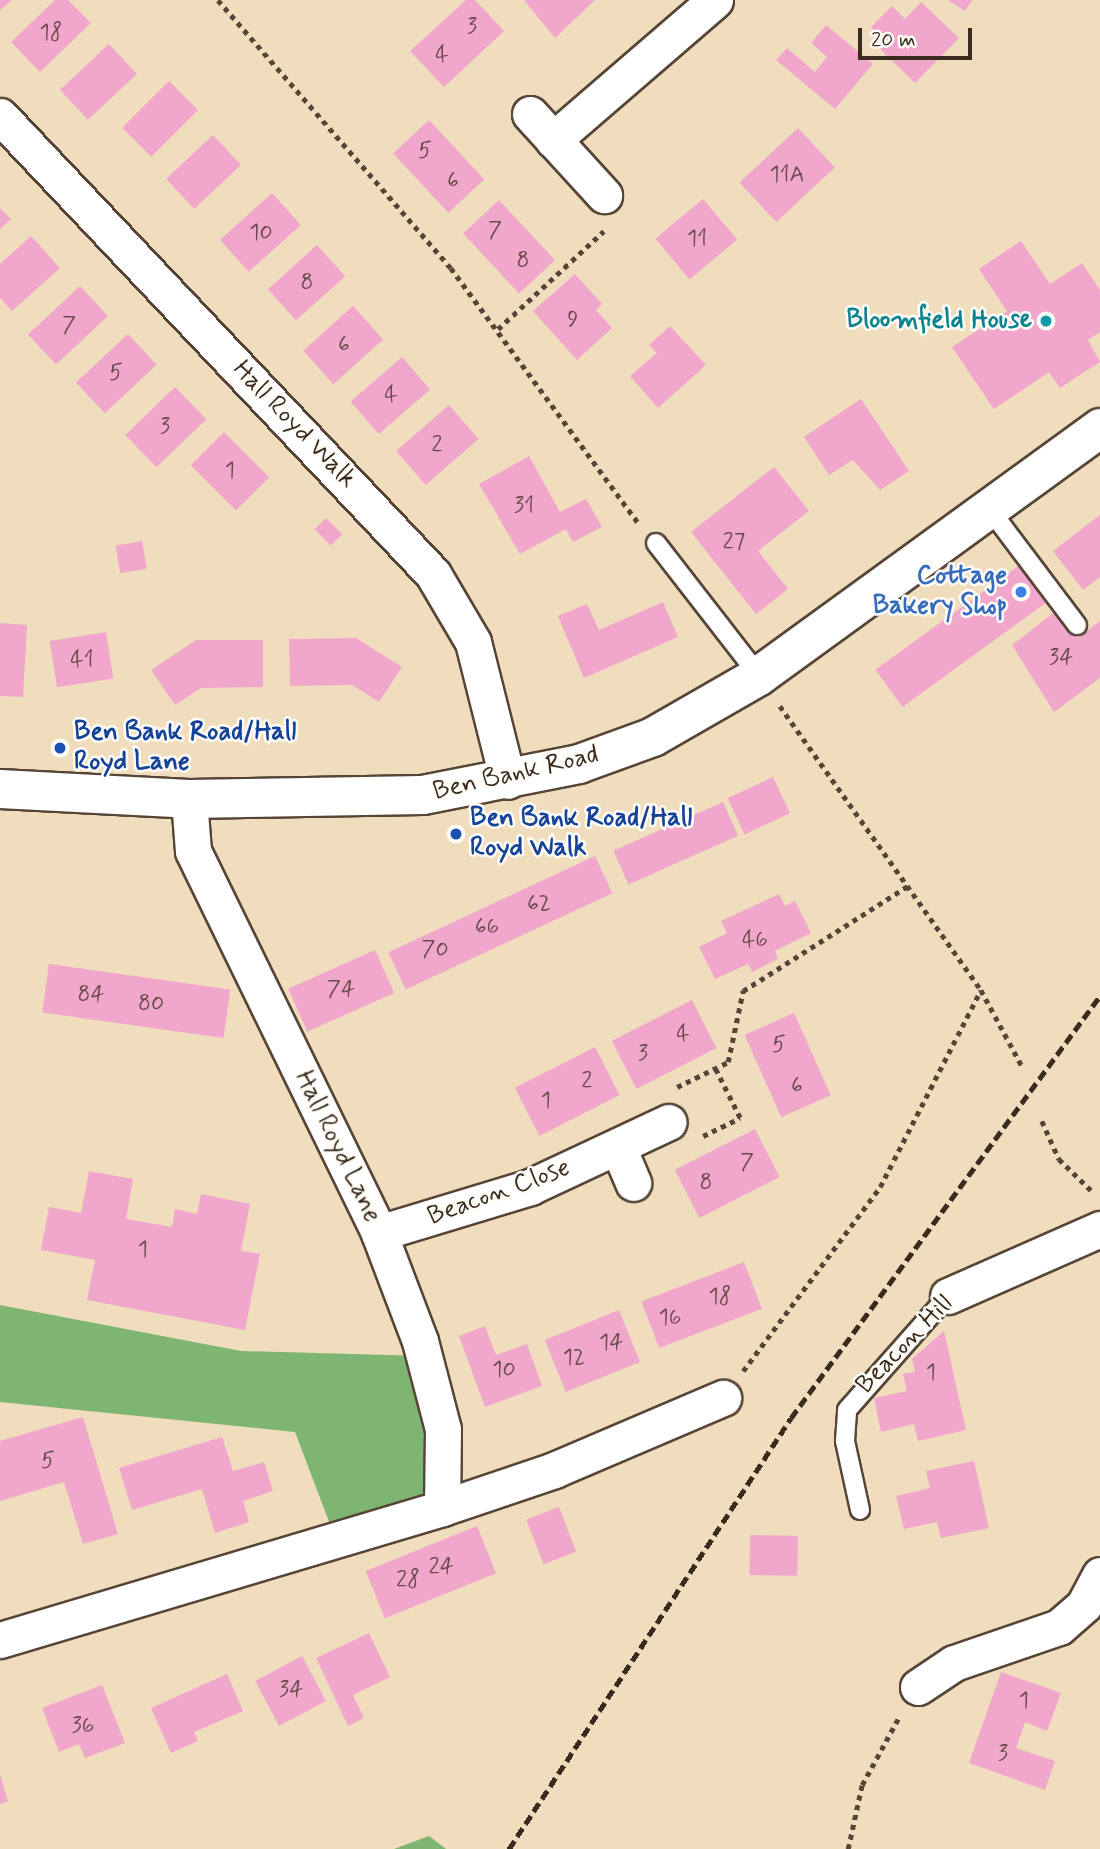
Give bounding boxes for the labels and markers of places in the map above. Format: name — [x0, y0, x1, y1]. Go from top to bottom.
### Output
place label: Bloomfield House — [846, 305, 1032, 337]
marker: Bloomfield House — [1038, 313, 1054, 329]
place label: Cottage Bakery Shop — [872, 561, 1007, 622]
marker: Cottage Bakery Shop — [1013, 584, 1029, 600]
place label: Ben Bank Road/Hall Royd Lane — [74, 717, 295, 778]
marker: Ben Bank Road/Hall Royd Lane — [52, 740, 68, 756]
place label: Ben Bank Road/Hall Royd Walk — [470, 803, 691, 864]
marker: Ben Bank Road/Hall Royd Walk — [448, 826, 464, 842]

